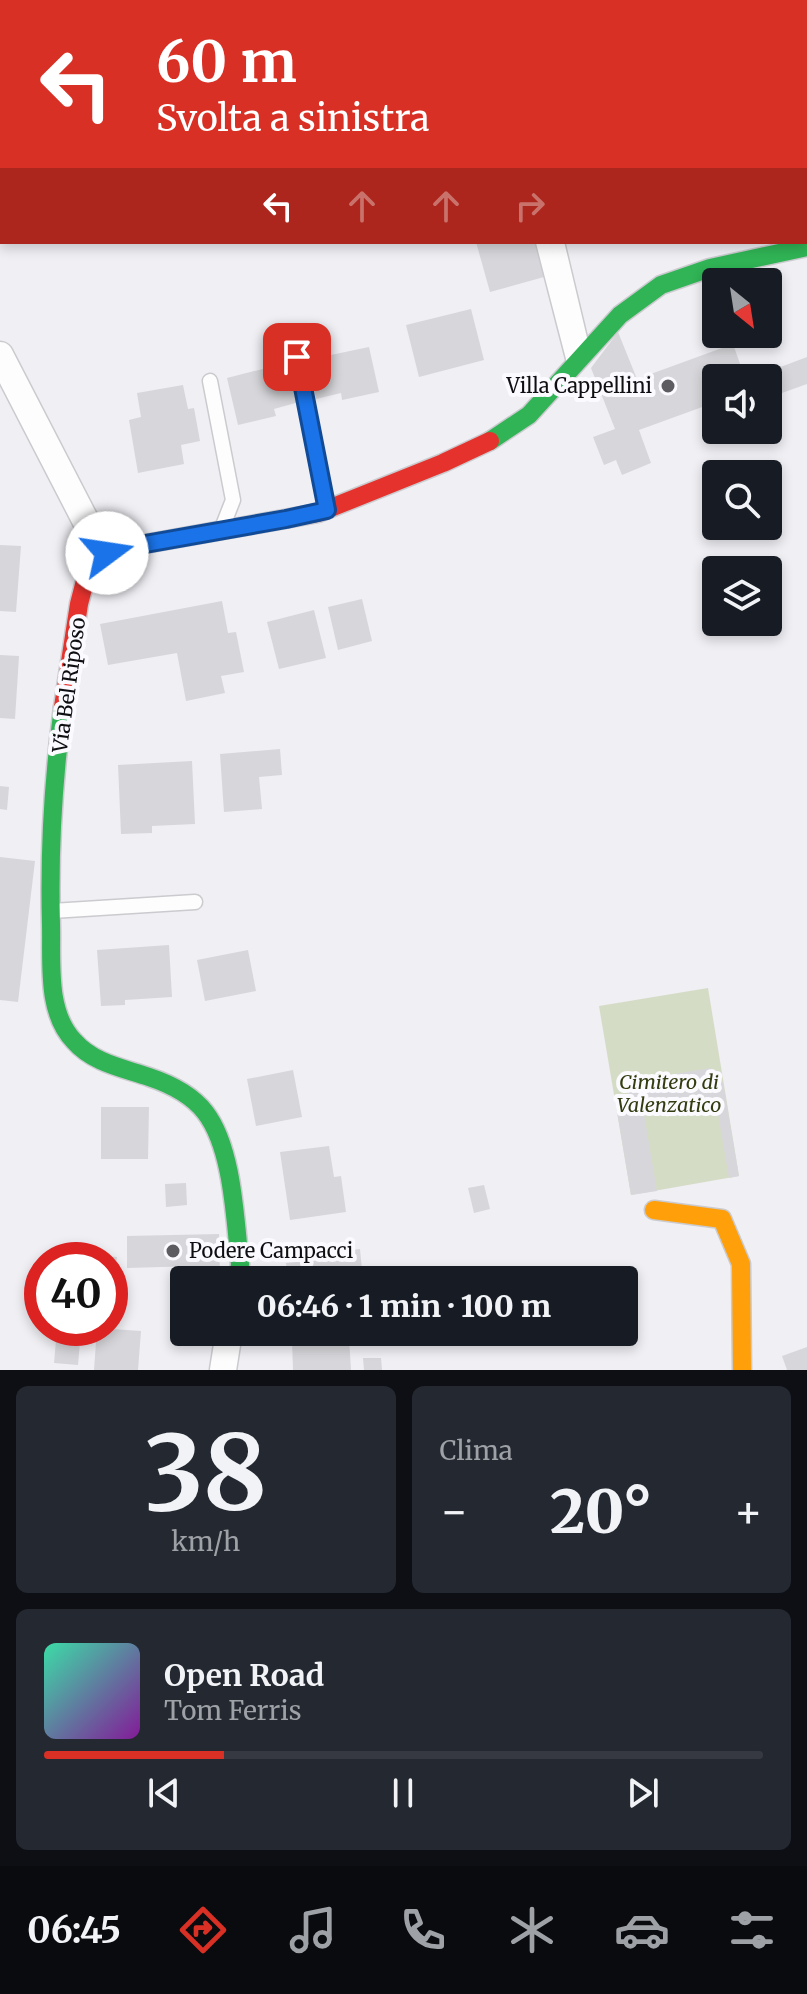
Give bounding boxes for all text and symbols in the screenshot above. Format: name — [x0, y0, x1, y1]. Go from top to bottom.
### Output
text: 60 m — [156, 27, 297, 97]
icon: left — [24, 32, 128, 136]
text: Svolta a sinistra — [156, 96, 430, 141]
icon: left — [256, 184, 300, 228]
icon: ahead — [340, 184, 384, 228]
icon: ahead — [424, 184, 468, 228]
icon: right — [508, 184, 552, 228]
north arrow — [702, 268, 782, 348]
map controls — [702, 268, 782, 636]
pin — [263, 323, 331, 391]
icon: arrive — [275, 335, 319, 379]
button: sound — [702, 364, 782, 444]
place label: Villa Cappellini — [506, 373, 652, 398]
marker: Villa Cappellini — [659, 377, 677, 395]
button: search — [702, 460, 782, 540]
position arrow — [65, 511, 149, 595]
button: layers — [702, 556, 782, 636]
street label: Via Bel Riposo — [46, 615, 90, 755]
park label: Cimitero di Valenzatico — [617, 1069, 721, 1117]
place label: Podere Campacci — [189, 1238, 353, 1263]
speed limit sign: 40 — [24, 1242, 128, 1346]
marker: Podere Campacci — [164, 1242, 182, 1260]
text: 06:46 · 1 min · 100 m — [257, 1287, 551, 1325]
text: 38 — [144, 1408, 267, 1538]
text: Clima — [440, 1434, 513, 1467]
text: 20° — [550, 1474, 652, 1549]
text: − — [440, 1484, 469, 1539]
text: + — [734, 1484, 763, 1539]
text: km/h — [171, 1525, 240, 1558]
text: Open Road — [164, 1656, 324, 1694]
text: Tom Ferris — [164, 1694, 302, 1727]
icon: previous — [142, 1771, 186, 1815]
icon: pause — [381, 1771, 425, 1815]
icon: next — [621, 1771, 665, 1815]
icon: directions — [175, 1902, 231, 1958]
icon: music — [285, 1902, 341, 1958]
icon: phone — [395, 1902, 451, 1958]
icon: climate — [504, 1902, 560, 1958]
icon: car — [614, 1902, 670, 1958]
icon: filters — [724, 1902, 780, 1958]
text: 06:45 — [27, 1908, 121, 1953]

